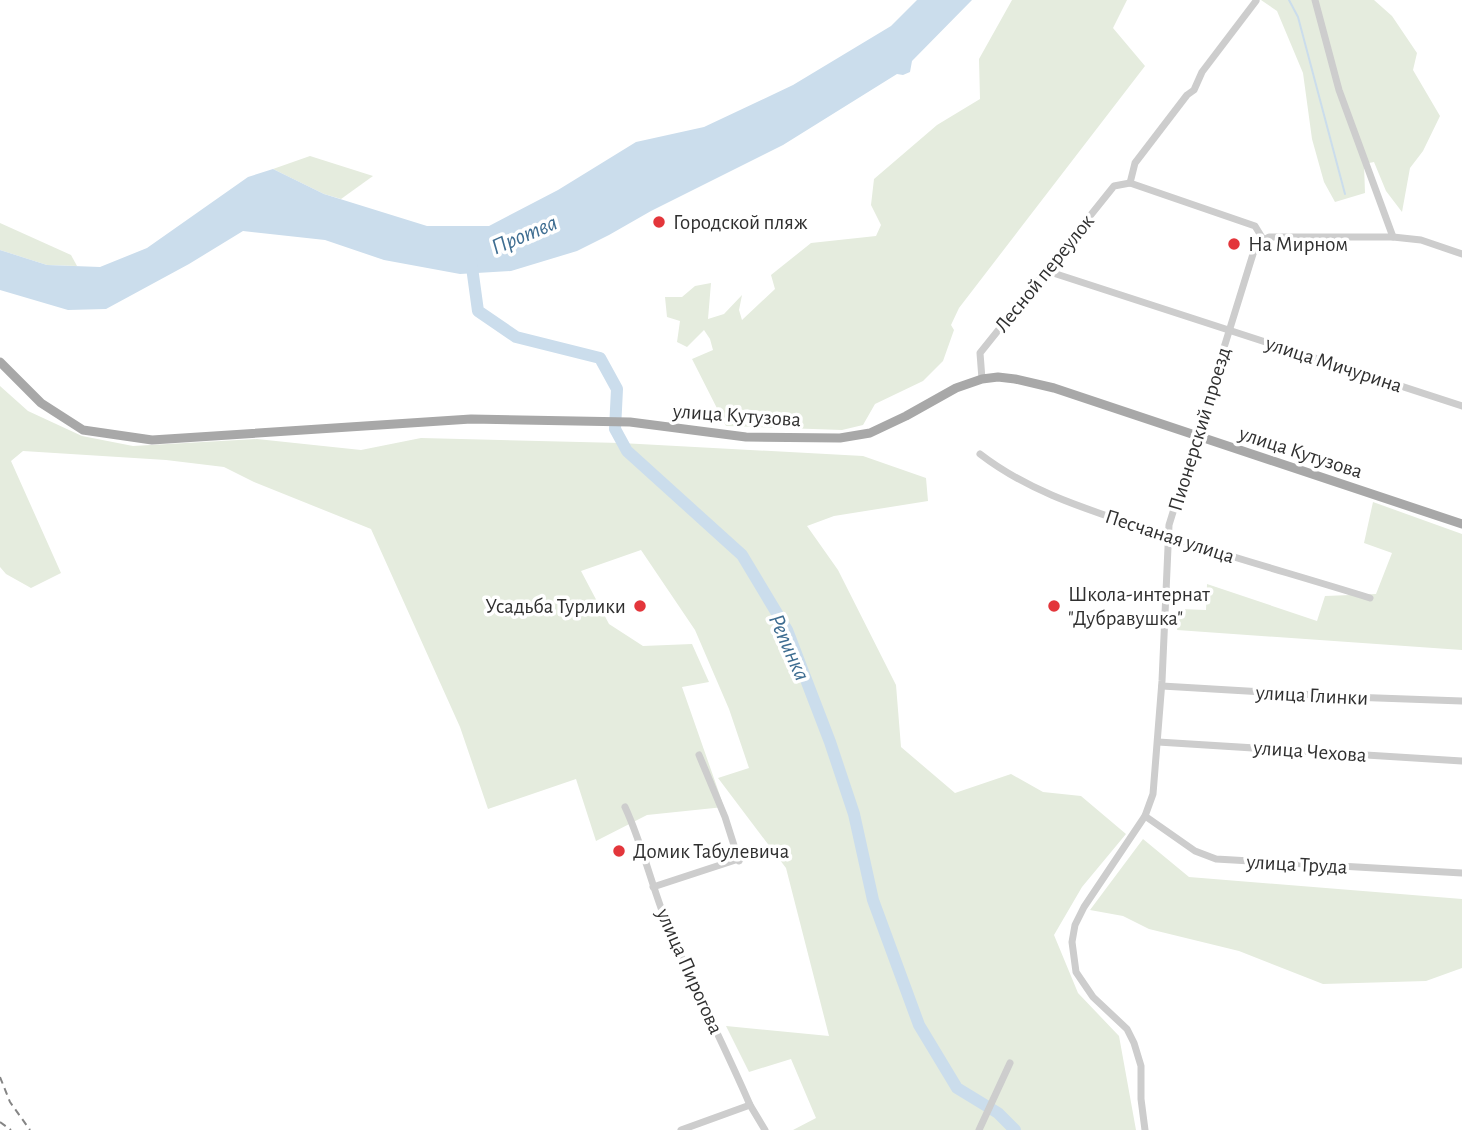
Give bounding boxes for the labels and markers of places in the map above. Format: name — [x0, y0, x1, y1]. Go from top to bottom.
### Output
place label: Городской пляж — [673, 212, 808, 233]
marker: Городской пляж — [651, 214, 667, 230]
place label: На Мирном — [1248, 234, 1348, 255]
marker: На Мирном — [1226, 236, 1242, 252]
place label: Школа-интернат "Дубравушка" — [1068, 584, 1210, 629]
place label: Усадьба Турлики — [485, 596, 626, 617]
marker: Усадьба Турлики — [632, 598, 648, 614]
marker: Школа-интернат "Дубравушка" — [1046, 598, 1062, 614]
place label: Домик Табулевича — [633, 841, 790, 862]
marker: Домик Табулевича — [611, 843, 627, 859]

